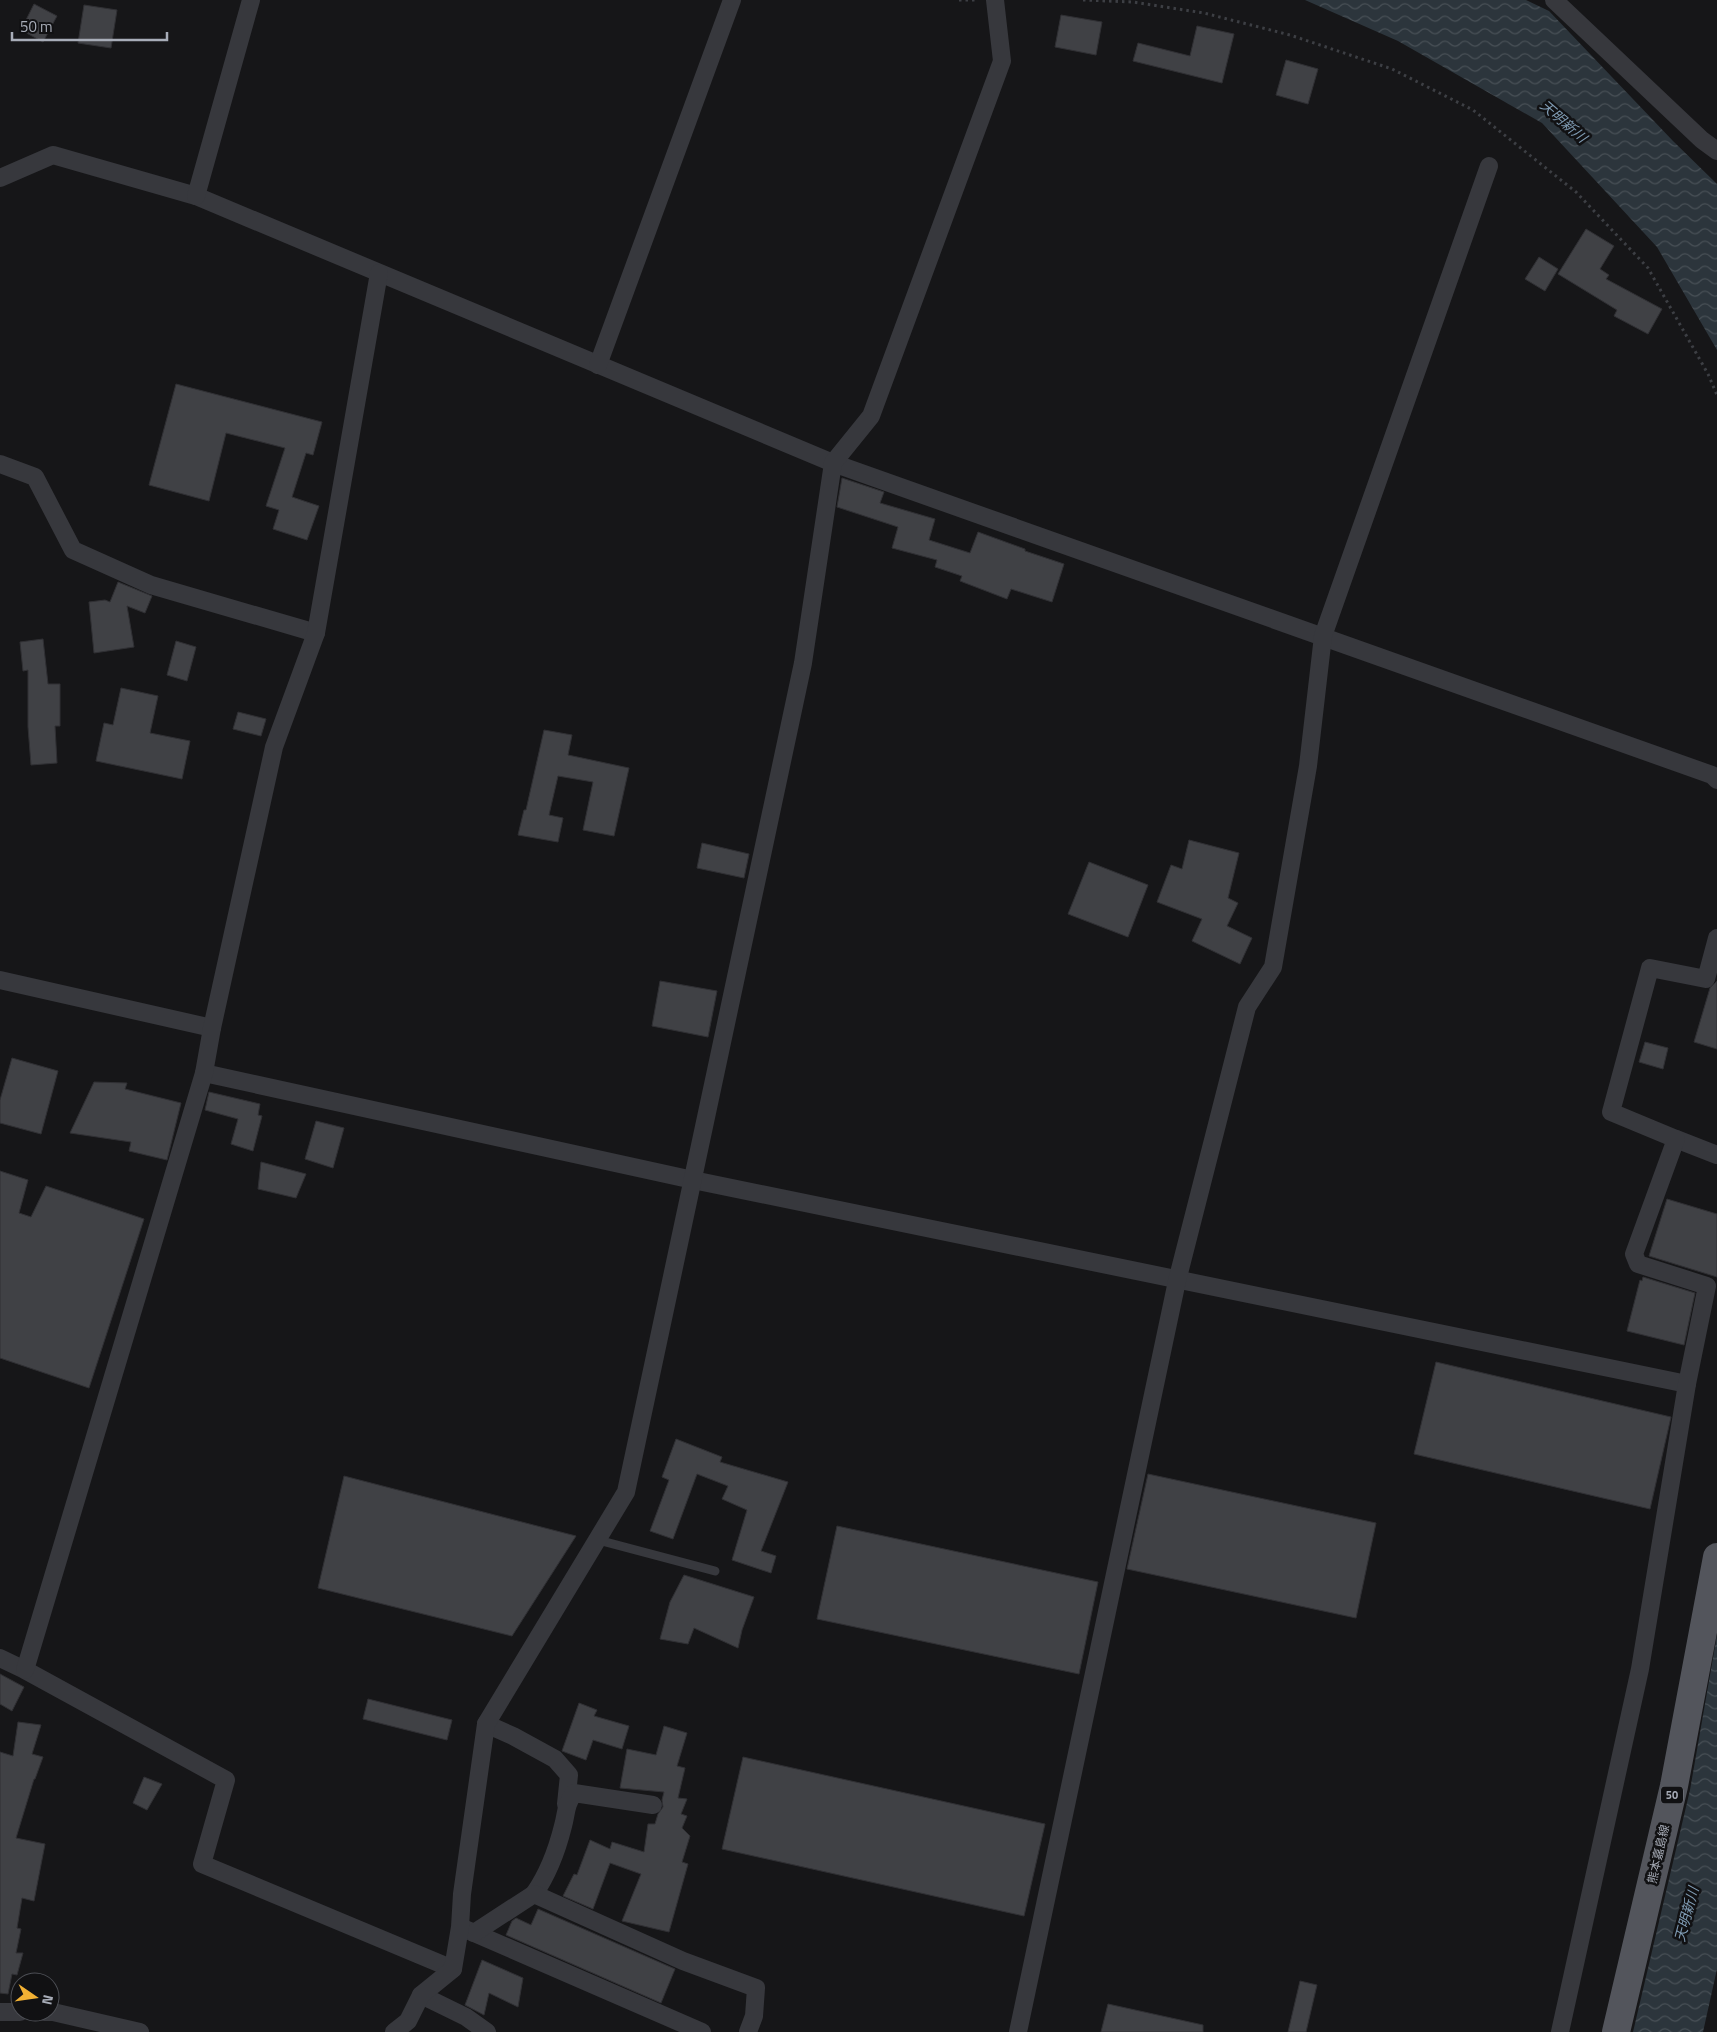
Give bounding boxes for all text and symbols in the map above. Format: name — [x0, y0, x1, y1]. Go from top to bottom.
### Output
scale bar — [12, 10, 168, 42]
text: 50 m — [20, 15, 53, 38]
water label: 天明新川 — [1536, 95, 1594, 149]
road number: 50 — [1661, 1786, 1683, 1804]
street label: 熊本嘉島線 — [1642, 1823, 1674, 1885]
water label: 天明新川 — [1669, 1882, 1704, 1944]
north arrow — [10, 1972, 60, 2022]
text: N — [37, 1993, 59, 2007]

